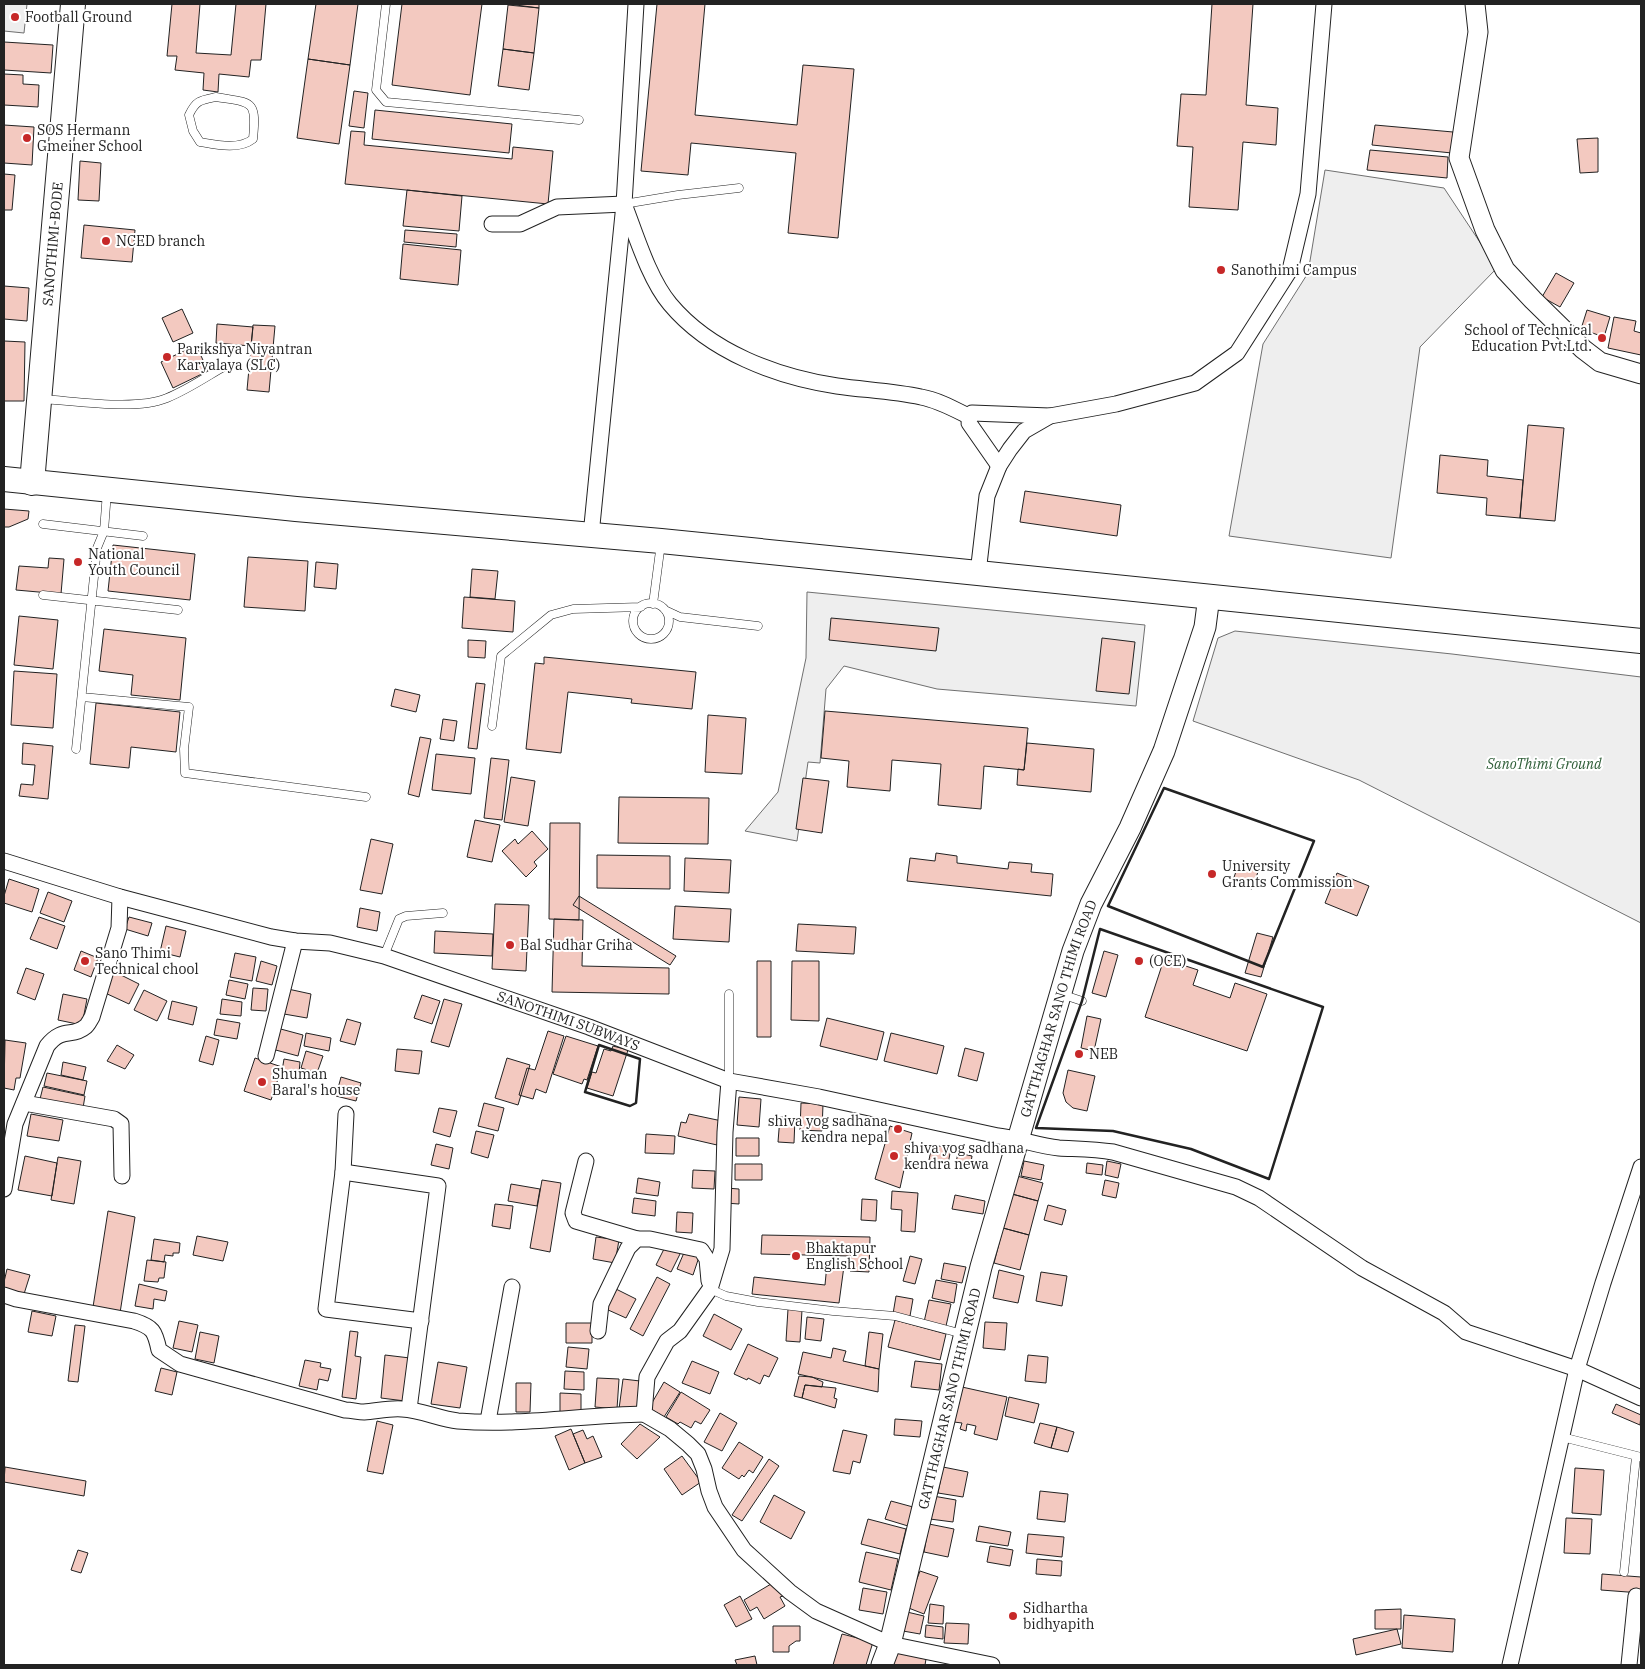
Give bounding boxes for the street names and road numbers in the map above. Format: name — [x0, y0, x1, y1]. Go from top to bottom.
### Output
street label: SANOTHIMI-BODE — [38, 181, 67, 307]
street label: GATTHAGHAR SANO THIMI ROAD — [1016, 897, 1101, 1119]
street label: SANOTHIMI SUBWAYS — [495, 987, 642, 1055]
street label: GATTHAGHAR SANO THIMI ROAD — [914, 1286, 985, 1511]

